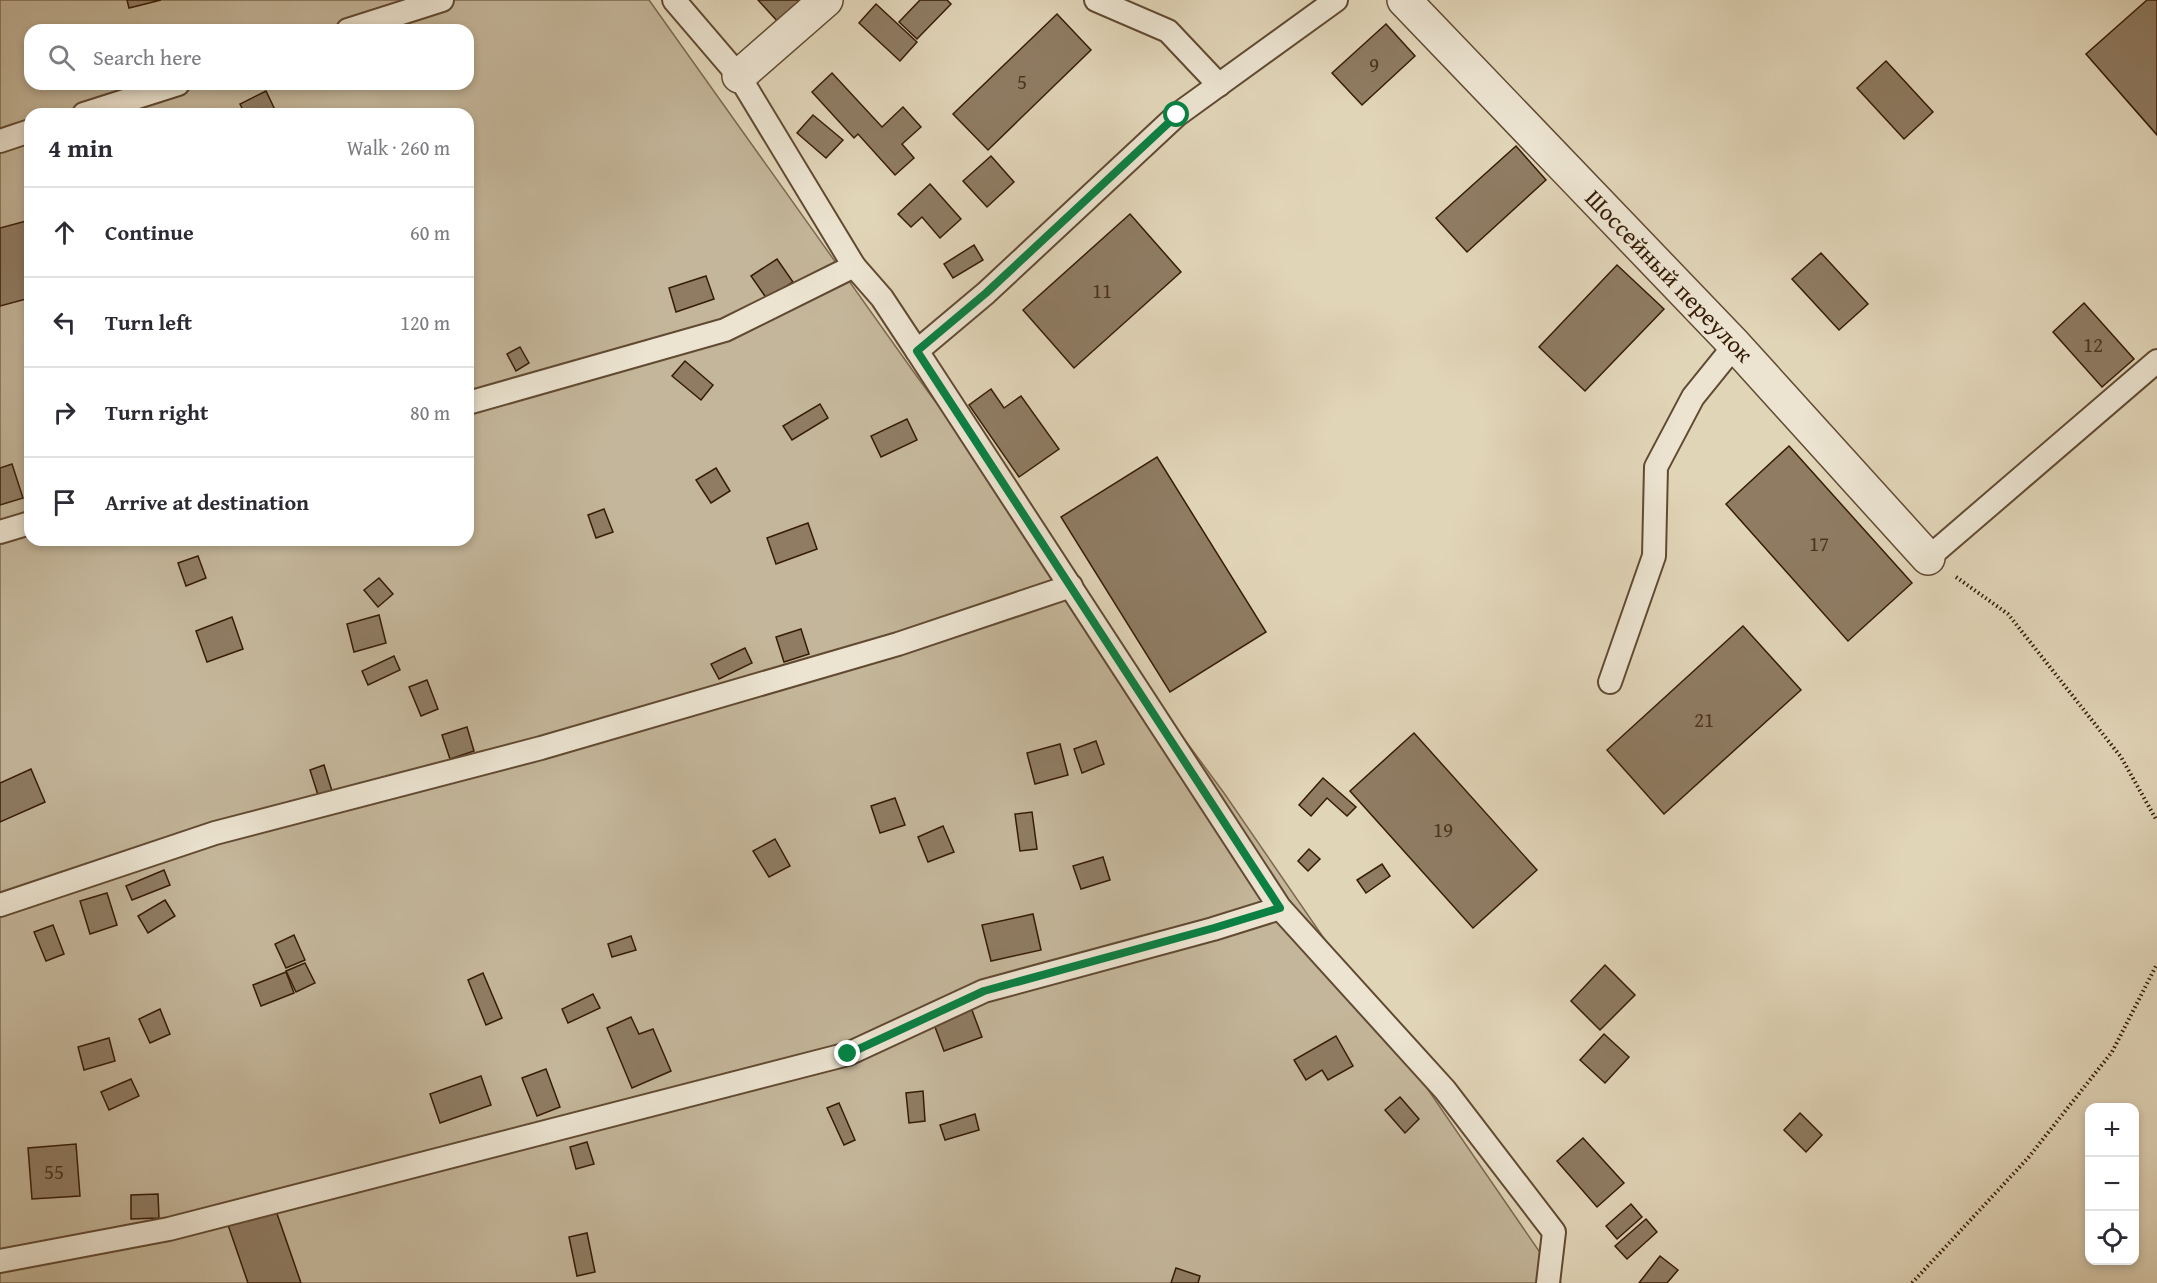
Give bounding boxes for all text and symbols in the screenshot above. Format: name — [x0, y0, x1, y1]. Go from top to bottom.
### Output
search box — [24, 24, 474, 90]
icon: search — [45, 41, 78, 74]
text: Search here — [93, 41, 202, 73]
house number: 9 — [1369, 49, 1379, 80]
house number: 5 — [1017, 66, 1027, 97]
route start — [1163, 101, 1189, 127]
text: 4 min — [48, 128, 113, 167]
text: Walk · 260 m — [347, 133, 450, 162]
street label: Шоссейный переулок — [1577, 181, 1762, 370]
icon: ahead — [48, 216, 81, 249]
text: Continue — [105, 216, 194, 248]
text: 60 m — [410, 218, 450, 247]
house number: 11 — [1092, 275, 1112, 306]
icon: left — [48, 306, 81, 339]
text: Turn left — [105, 306, 192, 338]
text: 120 m — [400, 308, 450, 337]
house number: 12 — [2083, 329, 2103, 360]
icon: right — [48, 396, 81, 429]
text: Turn right — [105, 396, 208, 428]
text: 80 m — [410, 398, 450, 427]
icon: arrive — [48, 486, 81, 519]
text: Arrive at destination — [105, 486, 309, 518]
house number: 17 — [1809, 528, 1829, 559]
house number: 21 — [1694, 704, 1714, 735]
house number: 19 — [1433, 814, 1453, 845]
route end — [834, 1040, 860, 1066]
map controls — [2085, 1103, 2139, 1265]
button: + — [2085, 1103, 2139, 1157]
house number: 55 — [44, 1156, 64, 1187]
button: − — [2085, 1157, 2139, 1211]
button: locate — [2085, 1211, 2139, 1265]

